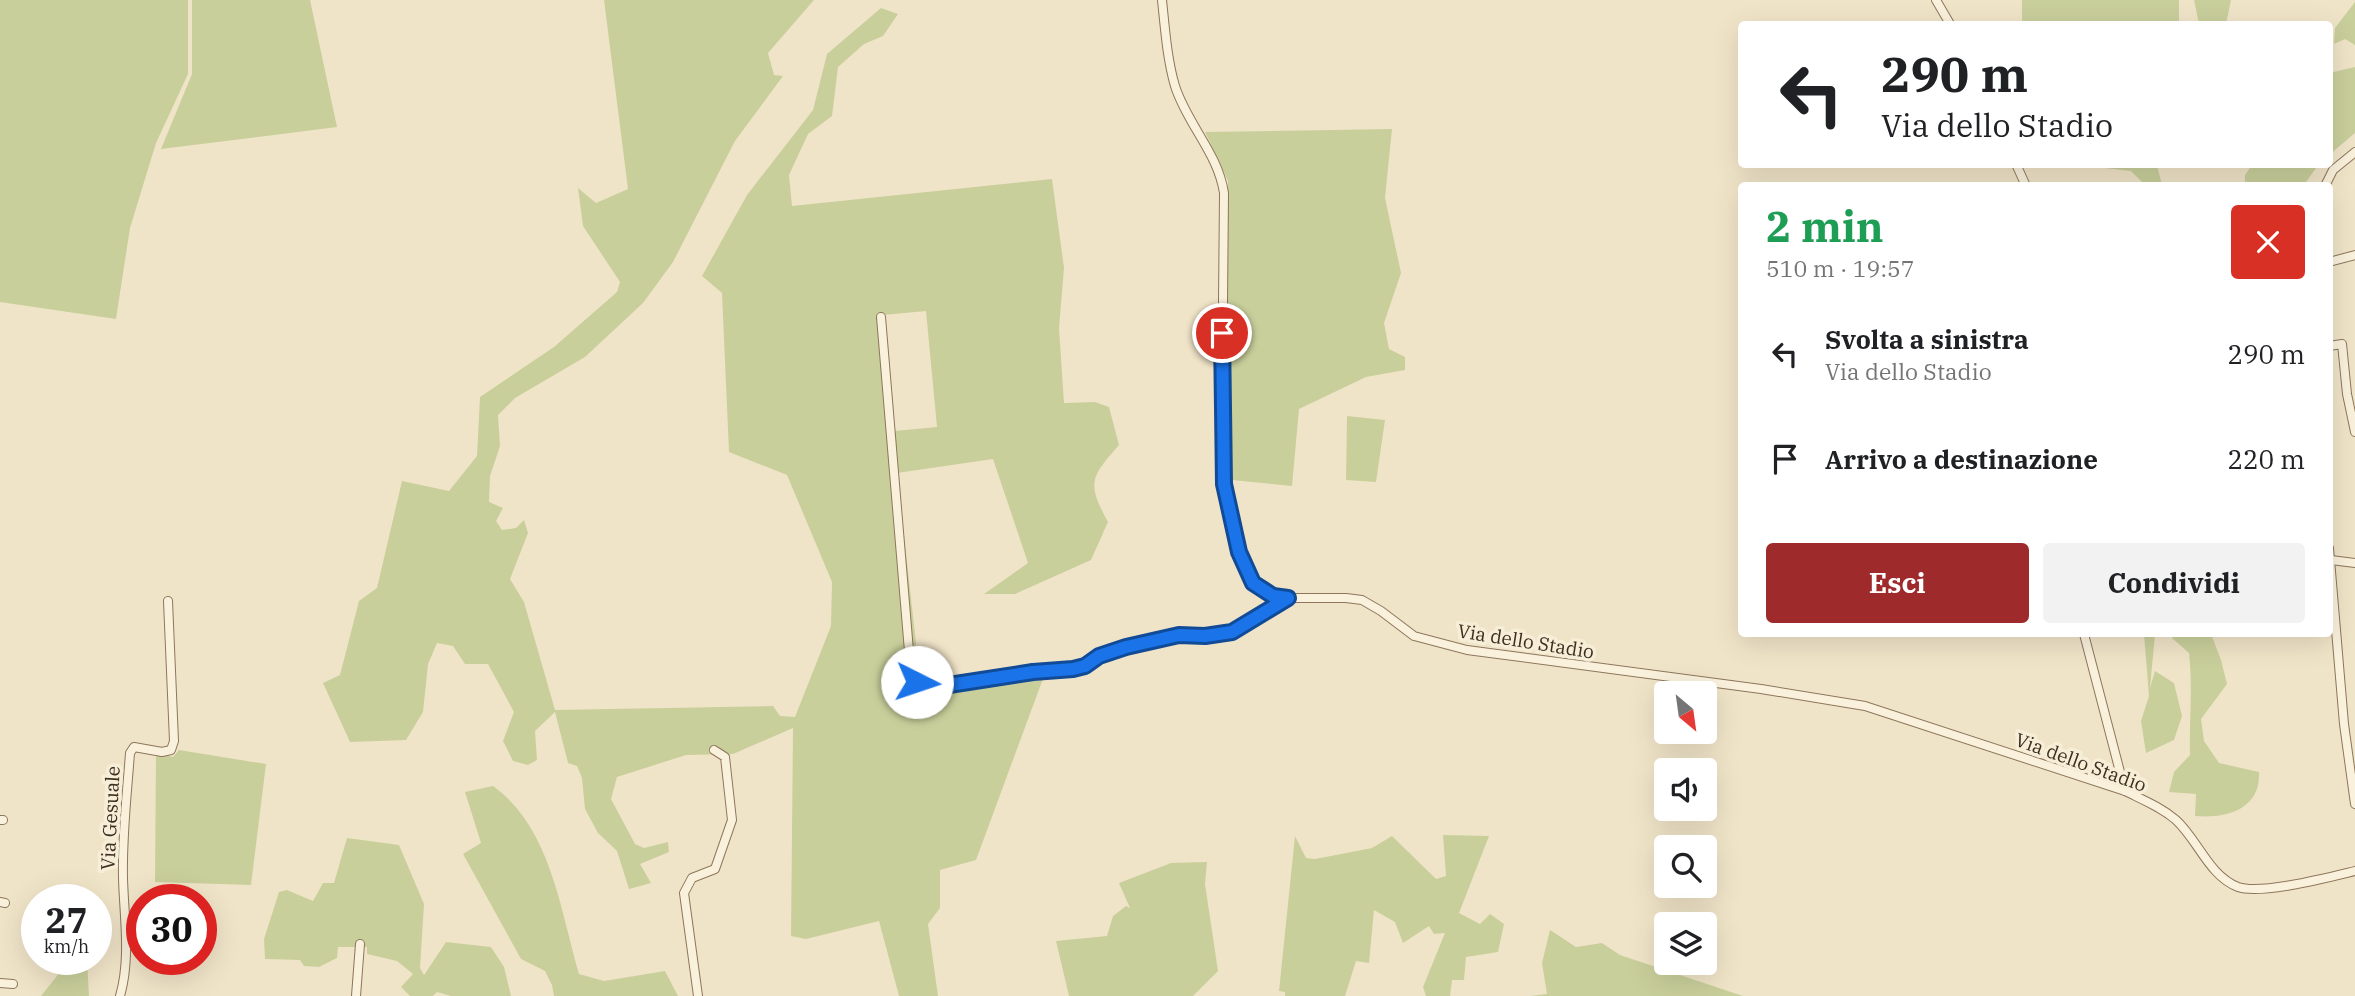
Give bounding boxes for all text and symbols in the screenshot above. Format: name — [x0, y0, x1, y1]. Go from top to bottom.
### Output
text: 290 m — [1881, 42, 2028, 105]
icon: left — [1766, 49, 1857, 140]
text: Via dello Stadio — [1881, 104, 2113, 146]
text: 2 min — [1766, 199, 1884, 254]
button: close — [2231, 205, 2305, 279]
text: 510 m · 19:57 — [1766, 253, 1915, 283]
pin — [1192, 303, 1252, 363]
icon: arrive — [1203, 314, 1241, 352]
text: Svolta a sinistra — [1825, 322, 2029, 356]
icon: left — [1766, 335, 1804, 373]
text: 290 m — [2227, 337, 2305, 371]
text: Via dello Stadio — [1825, 356, 1992, 386]
icon: arrive — [1766, 440, 1804, 478]
text: Arrivo a destinazione — [1825, 442, 2098, 476]
text: 220 m — [2227, 442, 2305, 476]
button: Esci — [1766, 543, 2029, 623]
button: Condividi — [2043, 543, 2305, 623]
street label: Via dello Stadio — [1456, 618, 1596, 664]
position arrow — [880, 645, 954, 719]
north arrow — [1654, 681, 1717, 744]
map controls — [1654, 681, 1717, 975]
street label: Via dello Stadio — [2012, 727, 2150, 797]
button: sound — [1654, 758, 1717, 821]
street label: Via Gesuale — [95, 765, 125, 871]
button: search — [1654, 835, 1717, 898]
speed limit sign: 30 — [126, 884, 217, 975]
text: 27 — [45, 897, 88, 943]
button: layers — [1654, 912, 1717, 975]
text: km/h — [44, 935, 89, 958]

